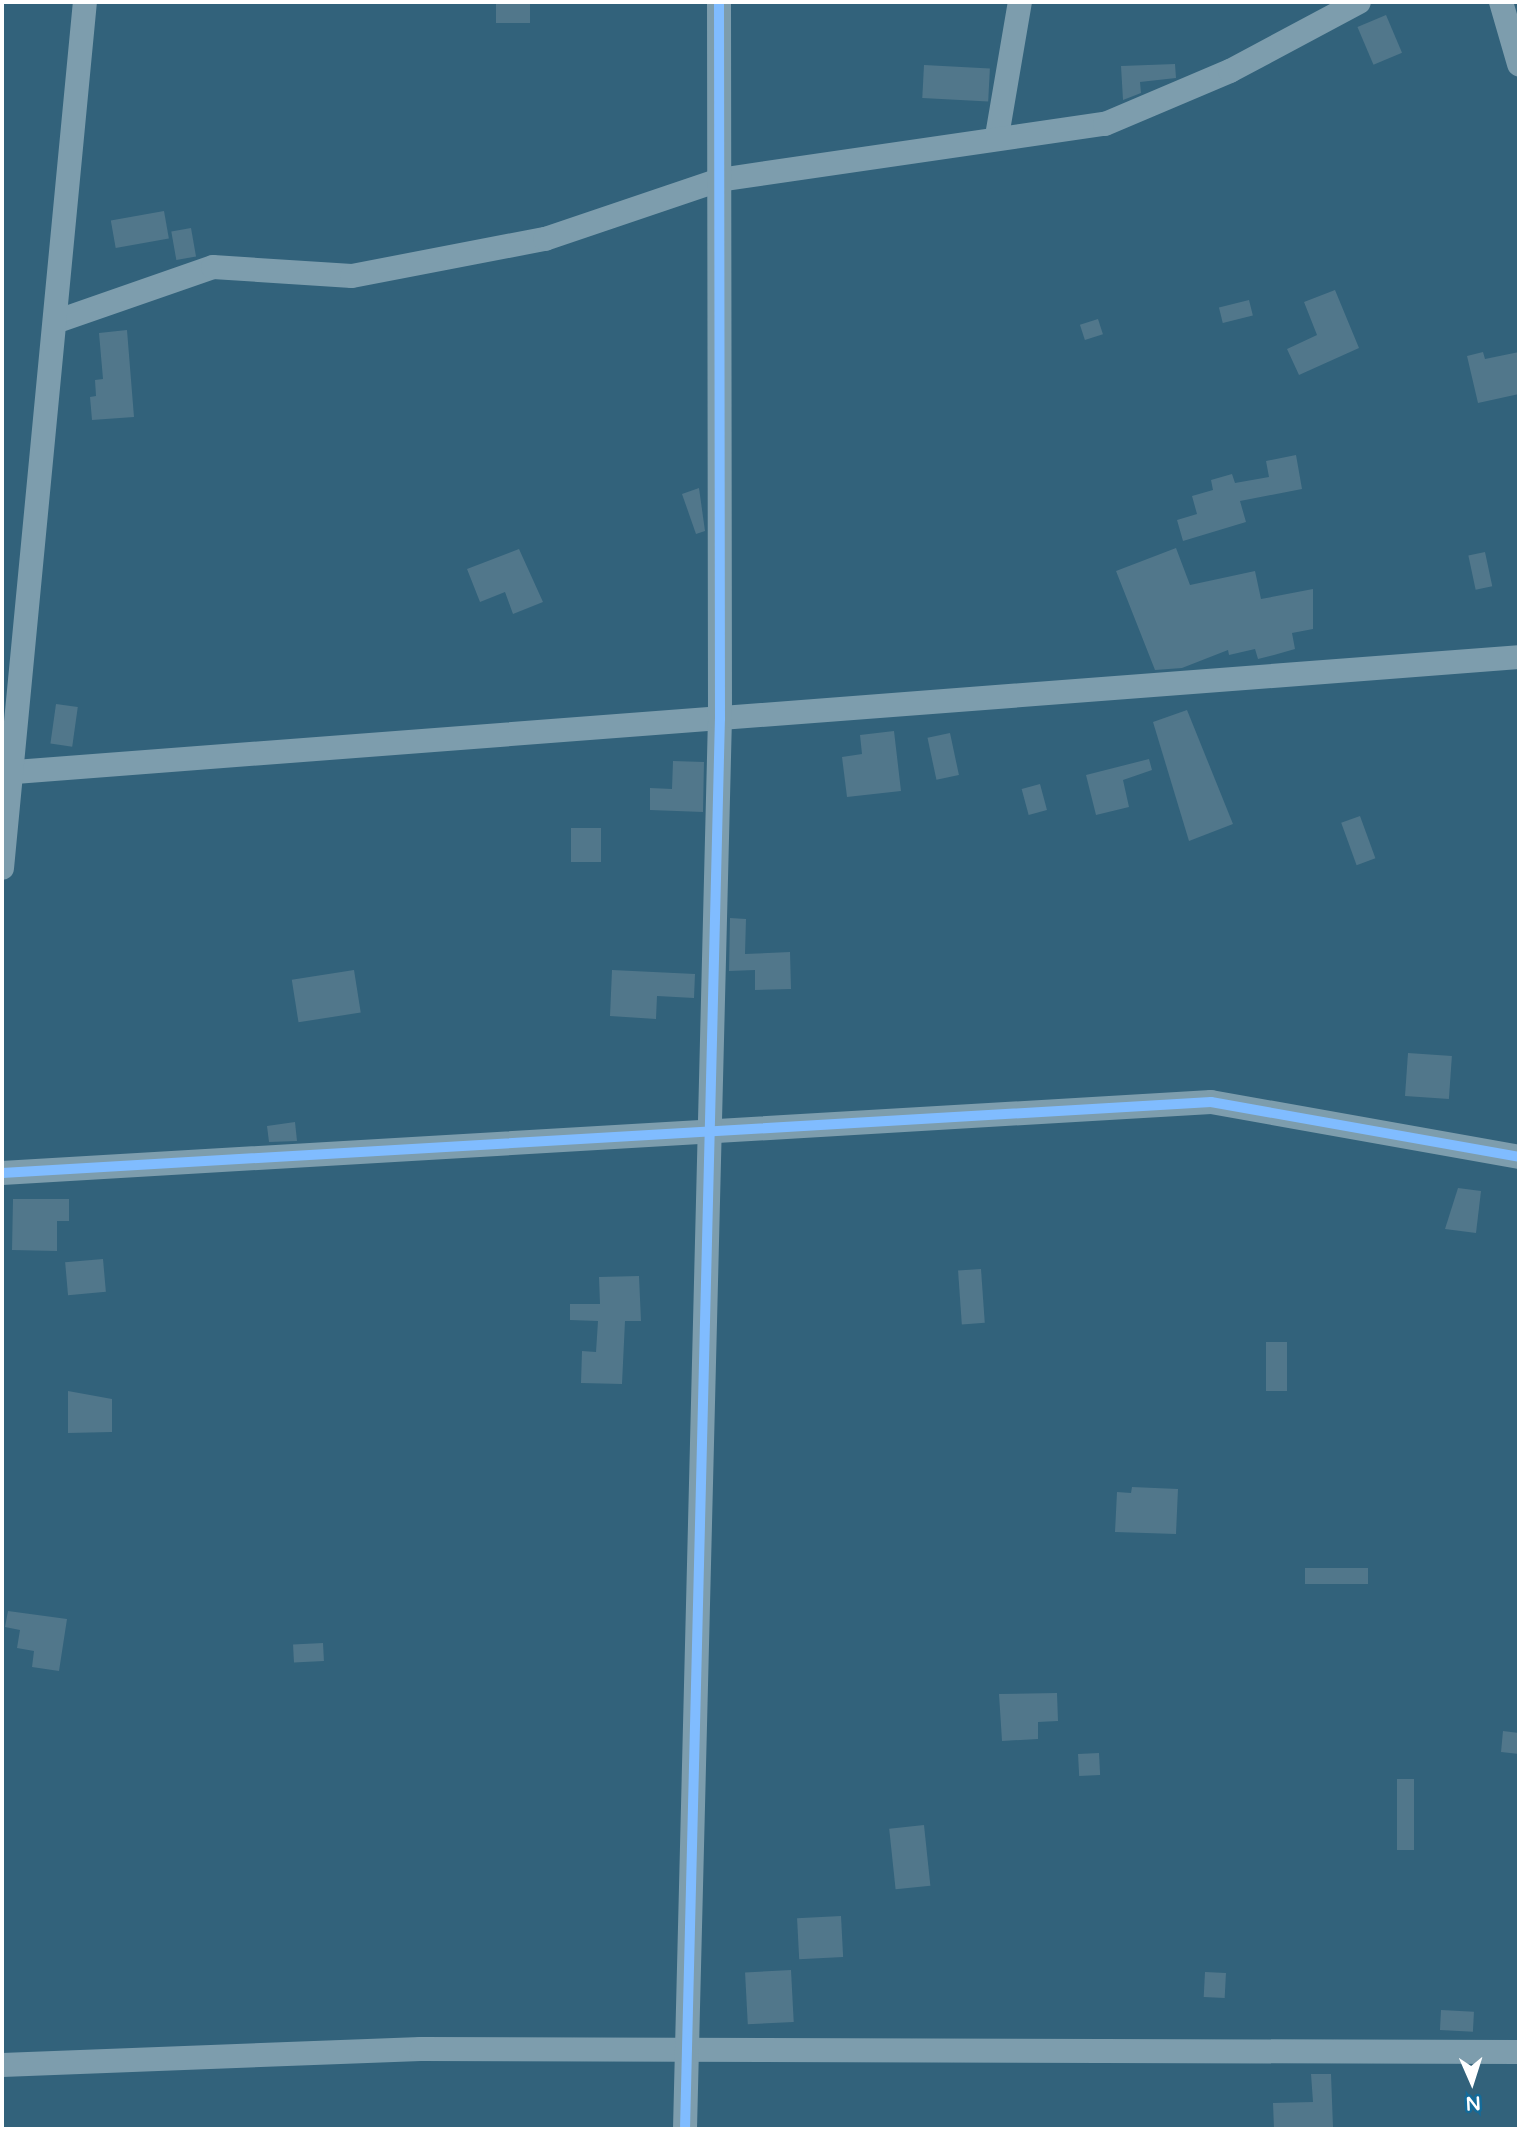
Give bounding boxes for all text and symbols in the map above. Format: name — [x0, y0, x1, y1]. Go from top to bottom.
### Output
north arrow — [1437, 2047, 1507, 2117]
text: N — [1465, 2092, 1481, 2114]

